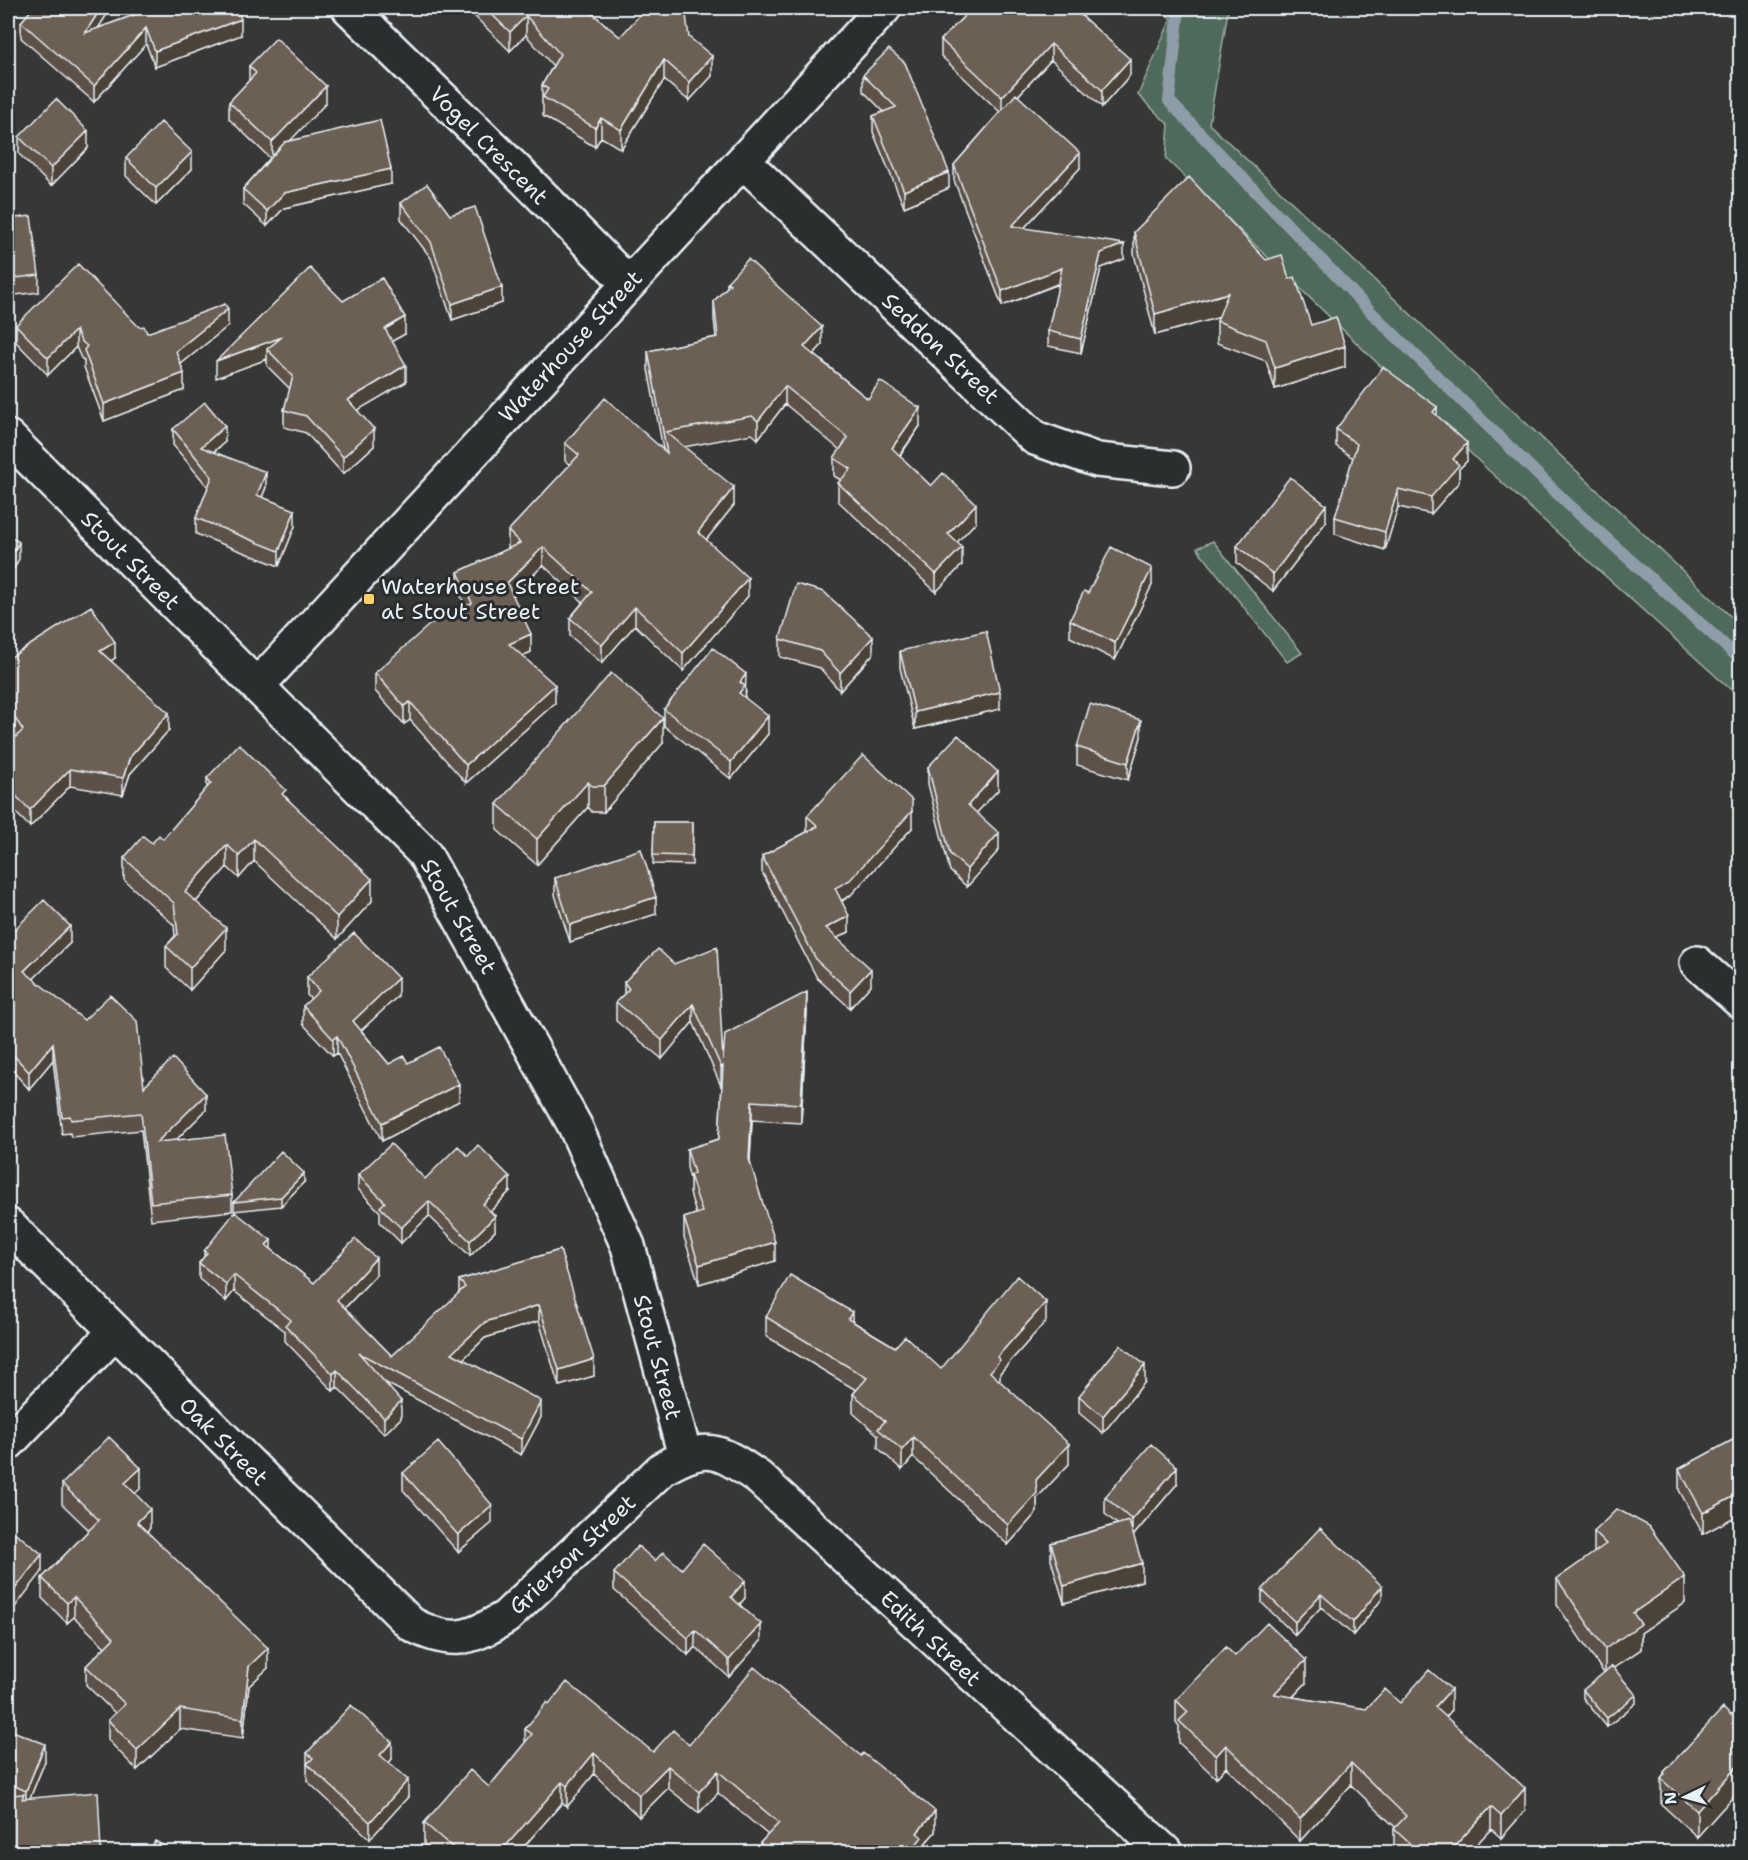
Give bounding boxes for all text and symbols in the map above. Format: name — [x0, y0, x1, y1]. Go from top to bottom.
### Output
street label: Vogel Crescent — [423, 80, 554, 211]
street label: Waterhouse Street — [492, 264, 649, 429]
street label: Seddon Street — [876, 286, 1006, 410]
street label: Stout Street — [75, 505, 186, 616]
place label: Waterhouse Street at Stout Street — [381, 572, 580, 626]
marker: Waterhouse Street at Stout Street — [362, 592, 376, 606]
street label: Stout Street — [414, 853, 503, 979]
street label: Stout Street — [627, 1291, 688, 1423]
street label: Oak Street — [173, 1391, 274, 1492]
street label: Grierson Street — [503, 1488, 642, 1621]
street label: Edith Street — [874, 1584, 987, 1693]
north arrow — [1655, 1767, 1715, 1827]
text: N — [1660, 1791, 1682, 1805]

